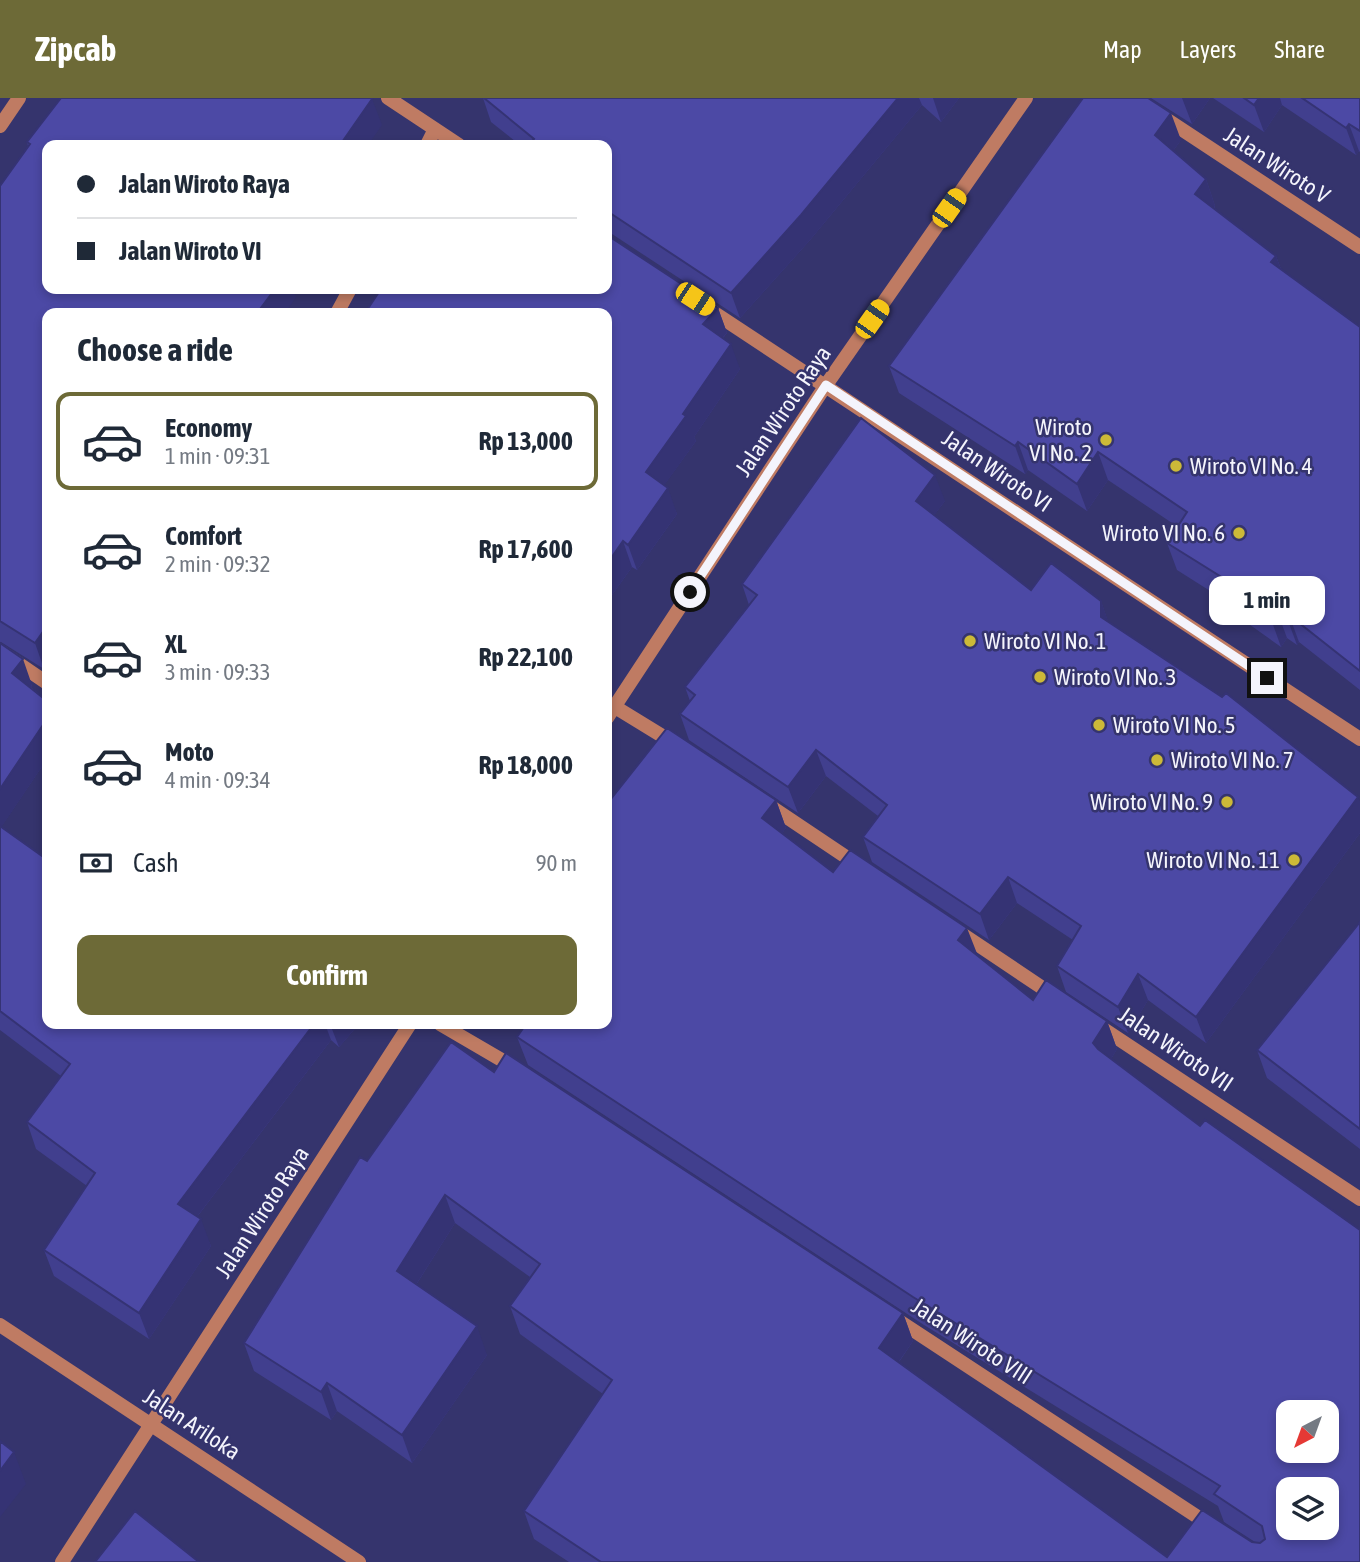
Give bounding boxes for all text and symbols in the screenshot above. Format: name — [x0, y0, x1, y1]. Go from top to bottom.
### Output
text: Zipcab — [35, 30, 116, 68]
text: Map — [1103, 36, 1142, 63]
text: Layers — [1180, 36, 1236, 63]
text: Share — [1274, 36, 1325, 63]
street label: Jalan Wiroto V — [1219, 121, 1335, 209]
text: Jalan Wiroto Raya — [119, 169, 290, 199]
car — [929, 185, 970, 231]
text: Jalan Wiroto VI — [119, 236, 262, 266]
car — [672, 279, 719, 319]
car — [852, 296, 893, 342]
text: Choose a ride — [77, 331, 233, 368]
street label: Jalan Wiroto Raya — [730, 341, 836, 481]
icon: car — [81, 410, 144, 473]
text: Economy — [165, 413, 252, 443]
place label: Wiroto VI No. 2 — [1029, 414, 1092, 466]
street label: Jalan Wiroto VI — [937, 425, 1057, 517]
text: Rp 13,000 — [478, 426, 573, 456]
marker: Wiroto VI No. 2 — [1098, 432, 1114, 448]
text: 1 min · 09:31 — [165, 443, 271, 469]
place label: Wiroto VI No. 4 — [1190, 453, 1313, 479]
marker: Wiroto VI No. 4 — [1168, 458, 1184, 474]
icon: car — [81, 518, 144, 581]
place label: Wiroto VI No. 6 — [1102, 520, 1225, 546]
text: Comfort — [165, 521, 242, 551]
marker: Wiroto VI No. 6 — [1231, 525, 1247, 541]
text: Rp 17,600 — [478, 534, 573, 564]
text: 2 min · 09:32 — [165, 551, 271, 577]
route start — [674, 576, 706, 608]
callout: 1 min — [1209, 576, 1325, 626]
text: 1 min — [1244, 587, 1290, 613]
icon: car — [81, 626, 144, 689]
place label: Wiroto VI No. 1 — [984, 628, 1107, 654]
text: XL — [165, 629, 187, 659]
marker: Wiroto VI No. 1 — [962, 633, 978, 649]
text: Rp 22,100 — [478, 642, 573, 672]
text: 3 min · 09:33 — [165, 659, 271, 685]
route end — [1251, 662, 1283, 694]
place label: Wiroto VI No. 3 — [1054, 664, 1177, 690]
marker: Wiroto VI No. 3 — [1032, 669, 1048, 685]
place label: Wiroto VI No. 5 — [1113, 712, 1236, 738]
marker: Wiroto VI No. 5 — [1091, 717, 1107, 733]
icon: car — [81, 734, 144, 797]
text: Moto — [165, 737, 214, 767]
place label: Wiroto VI No. 7 — [1171, 747, 1294, 773]
text: Rp 18,000 — [478, 750, 573, 780]
marker: Wiroto VI No. 7 — [1149, 752, 1165, 768]
text: 4 min · 09:34 — [165, 767, 271, 793]
place label: Wiroto VI No. 9 — [1090, 789, 1213, 815]
marker: Wiroto VI No. 9 — [1219, 794, 1235, 810]
icon: cash — [77, 844, 115, 882]
place label: Wiroto VI No. 11 — [1147, 847, 1280, 873]
text: Cash — [133, 848, 179, 878]
text: 90 m — [536, 850, 577, 876]
marker: Wiroto VI No. 11 — [1286, 852, 1302, 868]
button: Confirm — [77, 935, 577, 1015]
street label: Jalan Wiroto VII — [1114, 1001, 1238, 1097]
street label: Jalan Wiroto Raya — [210, 1142, 314, 1282]
street label: Jalan Wiroto VIII — [907, 1293, 1037, 1389]
street label: Jalan Ariloka — [139, 1383, 245, 1465]
north arrow — [1276, 1400, 1339, 1463]
map controls — [1276, 1400, 1339, 1540]
button: layers — [1276, 1477, 1339, 1540]

